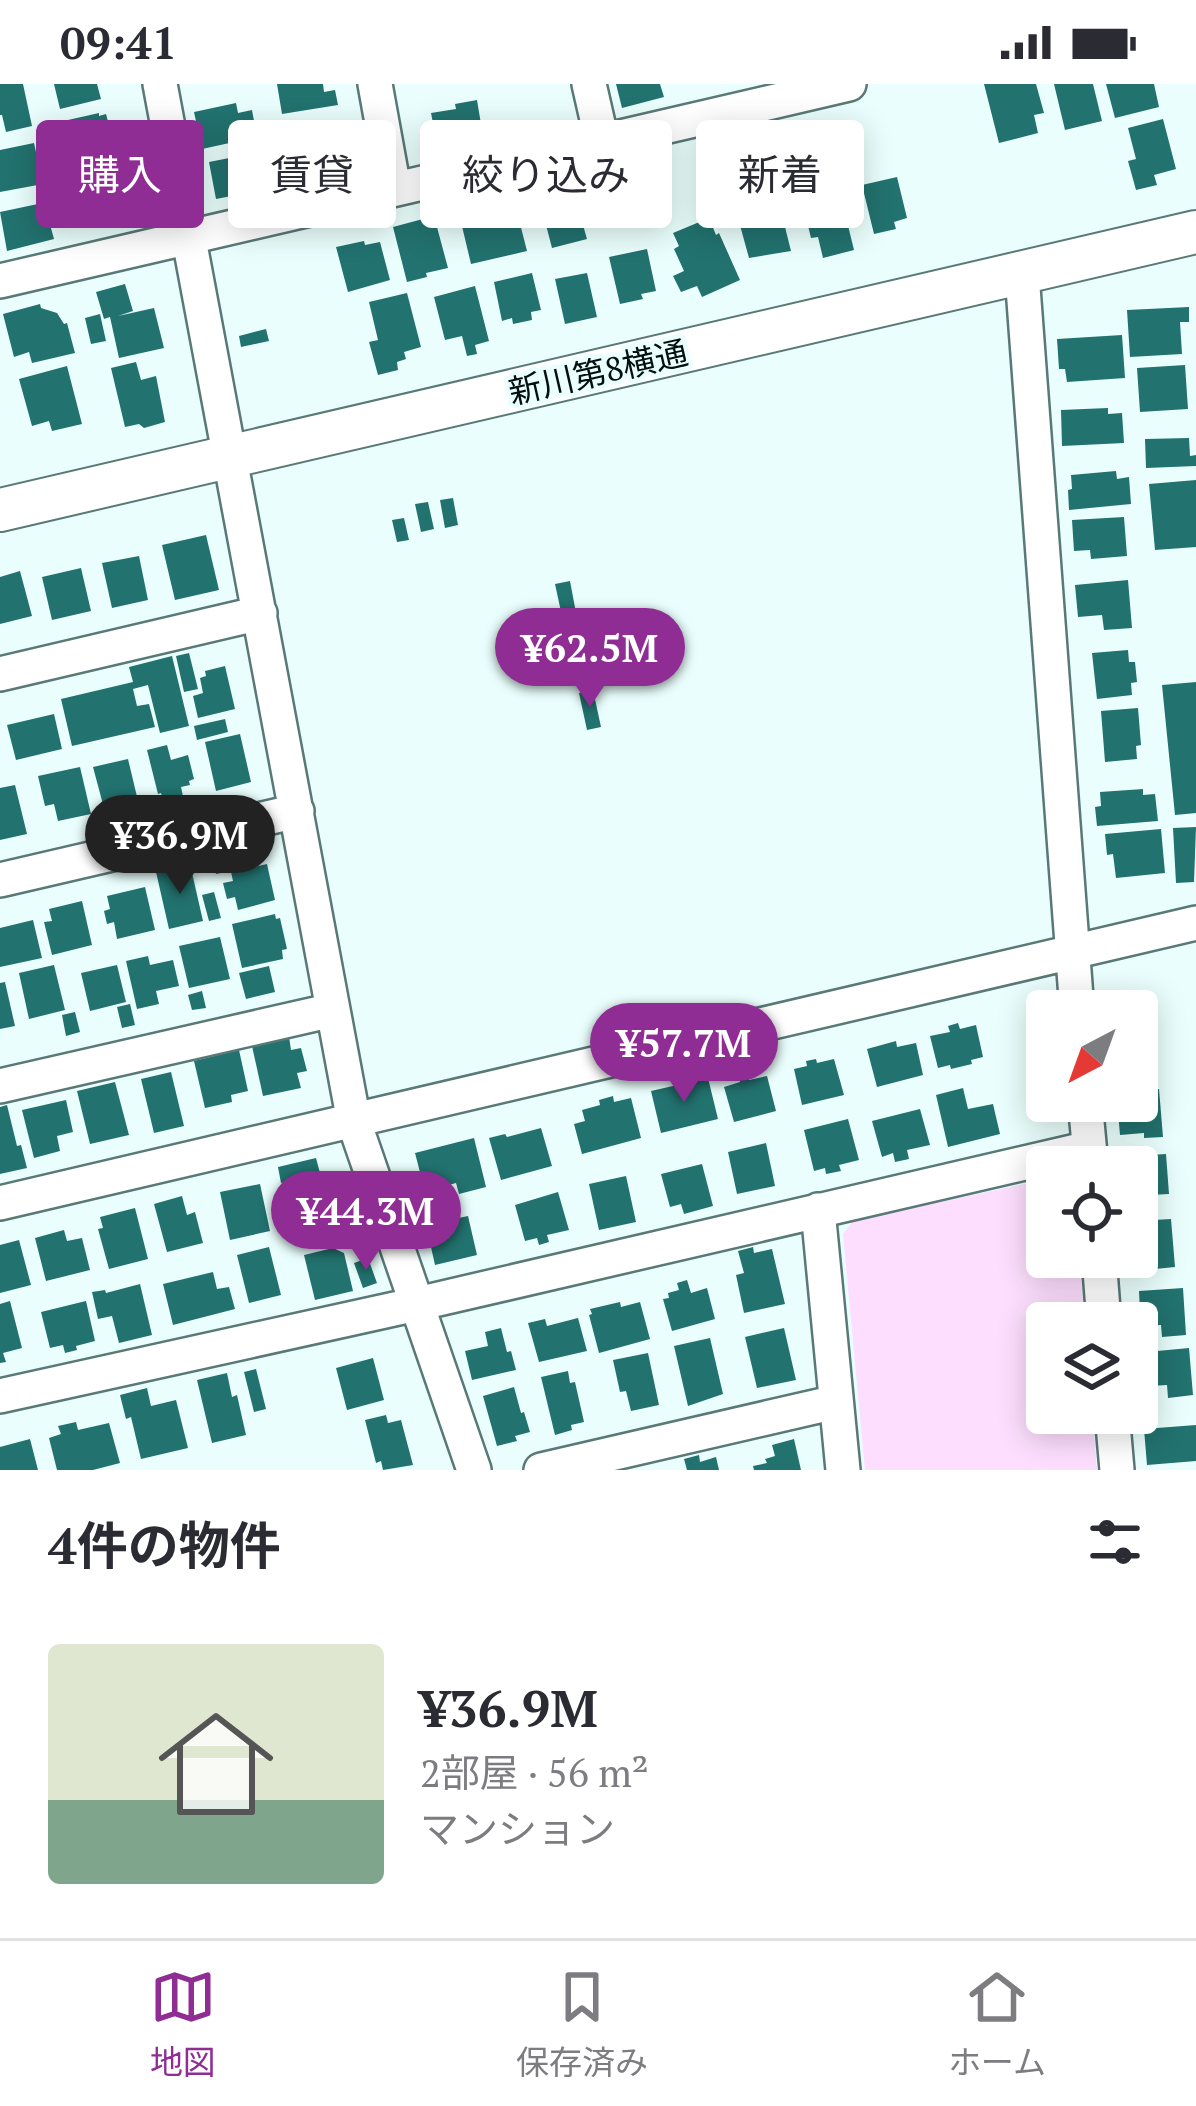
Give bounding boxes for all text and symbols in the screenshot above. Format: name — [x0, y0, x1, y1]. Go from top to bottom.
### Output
text: 09:41 — [60, 12, 177, 72]
chip: 購入 — [36, 120, 204, 228]
chip: 賃貸 — [228, 120, 396, 228]
chip: 絞り込み — [420, 120, 672, 228]
chip: 新着 — [696, 120, 864, 228]
street label: 新川第8横通 — [504, 330, 692, 413]
pin: ¥62.5M — [492, 608, 688, 710]
text: ¥62.5M — [522, 621, 658, 673]
pin: ¥36.9M — [82, 795, 278, 897]
text: ¥36.9M — [112, 808, 248, 860]
north arrow — [1026, 990, 1158, 1122]
map controls — [1026, 990, 1158, 1434]
pin: ¥57.7M — [586, 1003, 782, 1105]
text: ¥57.7M — [617, 1016, 751, 1068]
button: locate — [1026, 1146, 1158, 1278]
pin: ¥44.3M — [268, 1171, 464, 1273]
text: ¥44.3M — [298, 1184, 434, 1236]
button: layers — [1026, 1302, 1158, 1434]
icon: filters — [1082, 1509, 1148, 1575]
text: 4件の物件 — [48, 1511, 281, 1579]
text: ¥36.9M — [420, 1674, 598, 1742]
icon: home — [144, 1692, 288, 1836]
text: 2部屋 · 56 m² — [420, 1746, 649, 1798]
text: マンション — [420, 1802, 615, 1854]
tab: 地図 — [150, 1964, 216, 2084]
tab: 保存済み — [516, 1964, 648, 2084]
tab: ホーム — [948, 1964, 1046, 2084]

